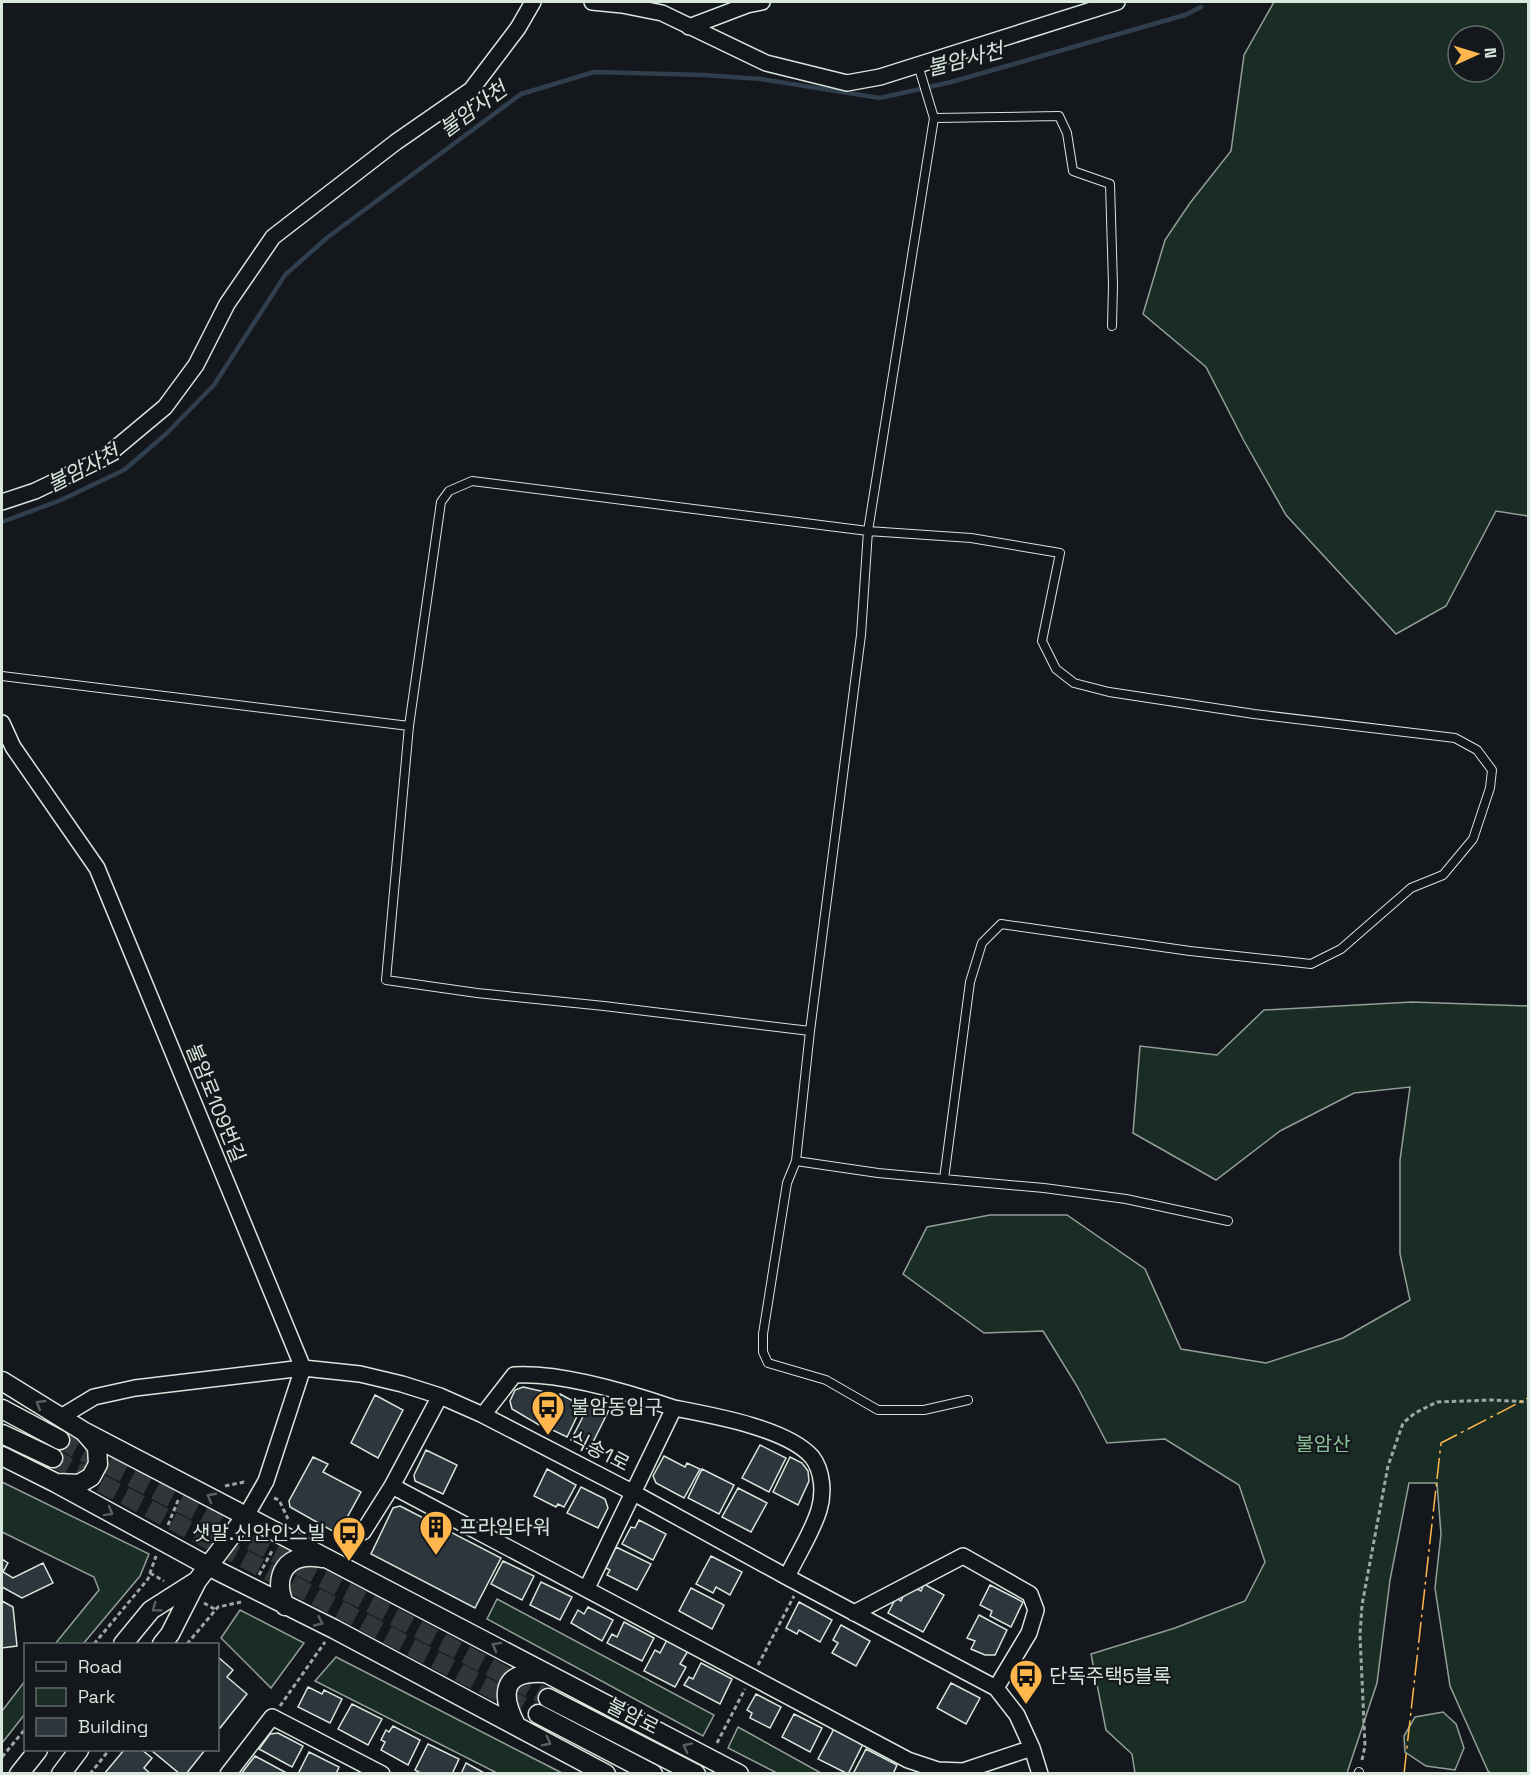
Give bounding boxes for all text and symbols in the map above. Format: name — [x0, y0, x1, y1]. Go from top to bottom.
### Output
north arrow — [1446, 24, 1506, 84]
water label: 불암사천 — [924, 36, 1008, 81]
text: N — [1480, 47, 1501, 59]
water label: 불암사천 — [434, 74, 514, 143]
water label: 불암사천 — [42, 437, 126, 498]
street label: 불암로109번길 — [180, 1040, 252, 1166]
bus stop icon: 불암동입구 — [530, 1389, 566, 1436]
place label: 불암동입구 — [571, 1394, 663, 1420]
one-way arrow — [36, 1400, 46, 1412]
street label: 식송1로 — [566, 1425, 634, 1477]
park label: 불암산 — [1295, 1431, 1351, 1457]
one-way arrow — [207, 1493, 218, 1505]
one-way arrow — [103, 1505, 113, 1516]
building icon: 프라임타워 — [418, 1509, 454, 1556]
place label: 프라임타워 — [459, 1514, 551, 1540]
bus stop icon: 샛말.신안인스빌 — [331, 1515, 367, 1562]
place label: 샛말.신안인스빌 — [192, 1520, 326, 1546]
one-way arrow — [151, 1601, 162, 1612]
one-way arrow — [313, 1614, 324, 1626]
one-way arrow — [492, 1642, 502, 1653]
legend — [24, 1643, 219, 1751]
text: Road — [78, 1655, 122, 1678]
bus stop icon: 단독주택5블록 — [1008, 1658, 1044, 1705]
place label: 단독주택5블록 — [1049, 1663, 1171, 1689]
text: Park — [78, 1685, 116, 1708]
street label: 불암로 — [603, 1692, 663, 1740]
text: Building — [78, 1715, 148, 1738]
one-way arrow — [541, 1735, 552, 1747]
one-way arrow — [682, 1742, 693, 1754]

